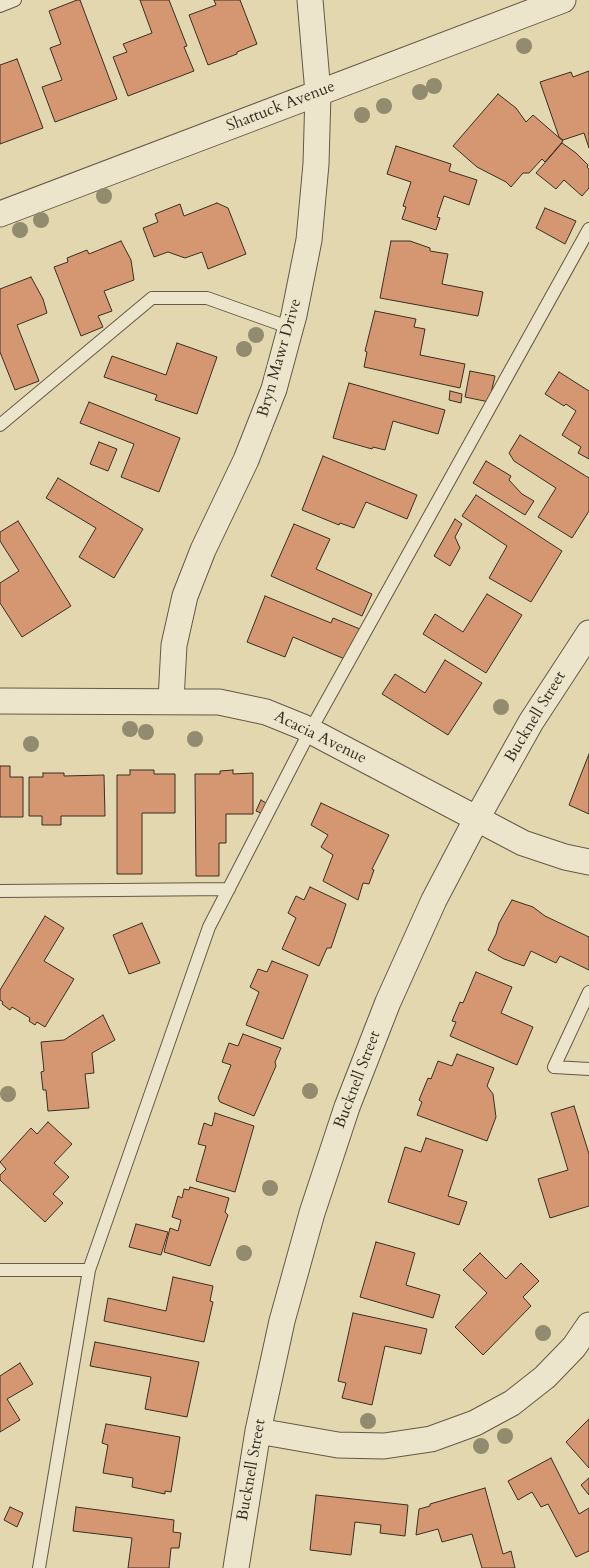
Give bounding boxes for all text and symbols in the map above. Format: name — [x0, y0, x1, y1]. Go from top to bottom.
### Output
street label: Shattuck Avenue — [224, 77, 338, 137]
street label: Bryn Mawr Drive — [254, 297, 306, 419]
street label: Bucknell Street — [501, 668, 571, 766]
street label: Acacia Avenue — [271, 707, 369, 769]
street label: Bucknell Street — [331, 1029, 385, 1131]
street label: Bucknell Street — [234, 1418, 270, 1522]

